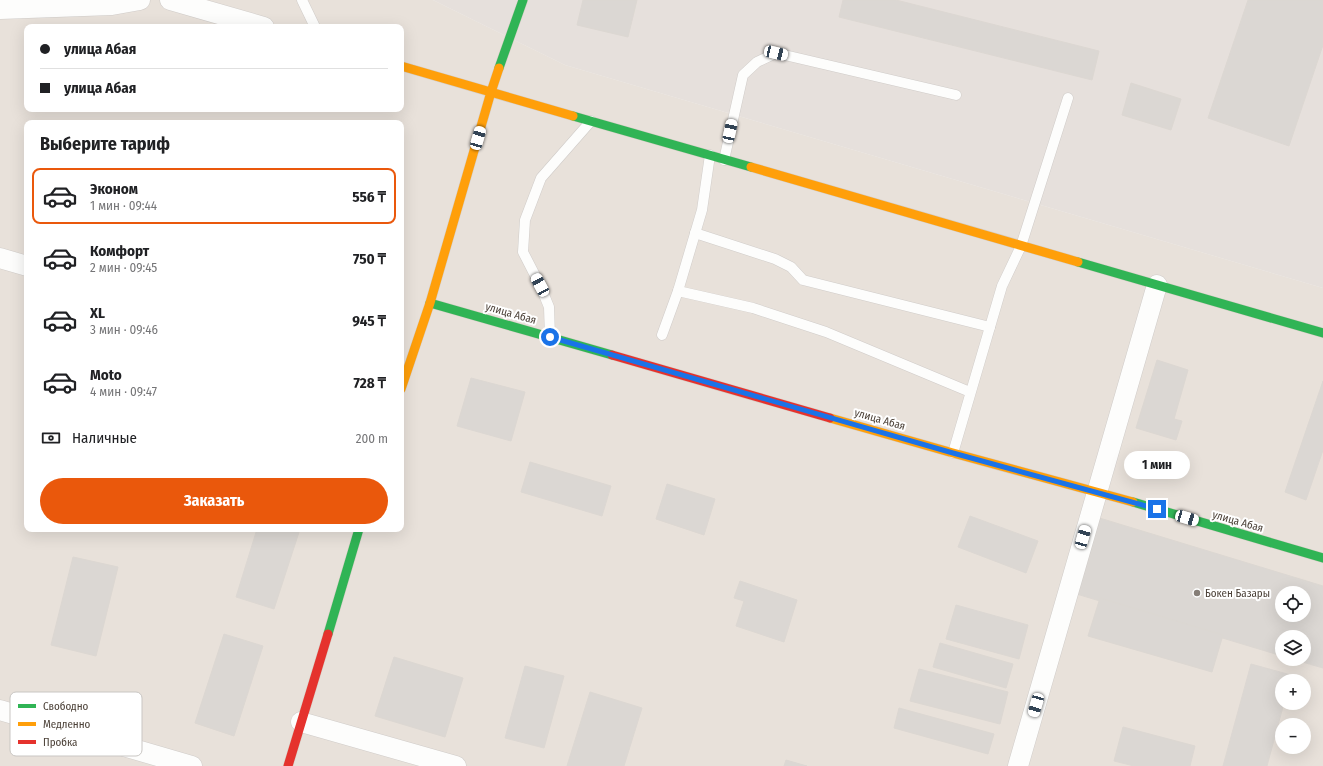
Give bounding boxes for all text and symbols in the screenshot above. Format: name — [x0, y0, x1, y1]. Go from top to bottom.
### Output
text: улица Абая — [64, 40, 136, 58]
car — [763, 44, 789, 62]
text: улица Абая — [64, 79, 136, 97]
car — [722, 118, 738, 144]
car — [469, 125, 487, 151]
text: Выберите тариф — [40, 133, 170, 155]
icon: car — [42, 178, 78, 214]
text: Эконом — [90, 180, 138, 198]
text: 556 ₸ — [352, 188, 386, 206]
text: 1 мин · 09:44 — [90, 198, 157, 213]
icon: car — [42, 240, 78, 276]
text: Комфорт — [90, 242, 149, 260]
text: 750 ₸ — [353, 250, 386, 268]
text: 2 мин · 09:45 — [90, 260, 157, 275]
car — [529, 272, 551, 298]
street label: улица Абая — [484, 300, 538, 327]
icon: car — [42, 302, 78, 338]
text: XL — [90, 304, 105, 322]
text: 945 ₸ — [352, 312, 386, 330]
text: 3 мин · 09:46 — [90, 322, 158, 337]
route start — [541, 328, 559, 346]
icon: car — [42, 364, 78, 400]
text: Moto — [90, 366, 122, 384]
text: 728 ₸ — [353, 374, 386, 392]
text: 4 мин · 09:47 — [90, 384, 157, 399]
street label: улица Абая — [853, 406, 907, 433]
icon: cash — [40, 427, 62, 449]
text: Наличные — [72, 429, 137, 447]
text: 200 m — [356, 431, 388, 446]
callout: 1 мин — [1124, 451, 1190, 479]
text: 1 мин — [1142, 457, 1172, 472]
button: Заказать — [40, 478, 388, 524]
route end — [1148, 500, 1166, 518]
street label: улица Абая — [1211, 508, 1265, 535]
car — [1174, 509, 1200, 527]
car — [1074, 524, 1092, 550]
map controls — [1275, 586, 1311, 754]
button: locate — [1275, 586, 1311, 622]
place label: Бокен Базары — [1205, 587, 1270, 600]
marker: Бокен Базары — [1192, 588, 1202, 598]
button: layers — [1275, 630, 1311, 666]
button: + — [1275, 674, 1311, 710]
legend — [10, 692, 142, 756]
car — [1027, 692, 1045, 718]
text: Свободно — [43, 700, 88, 713]
text: Медленно — [43, 718, 91, 731]
button: − — [1275, 718, 1311, 754]
text: Пробка — [43, 736, 77, 749]

